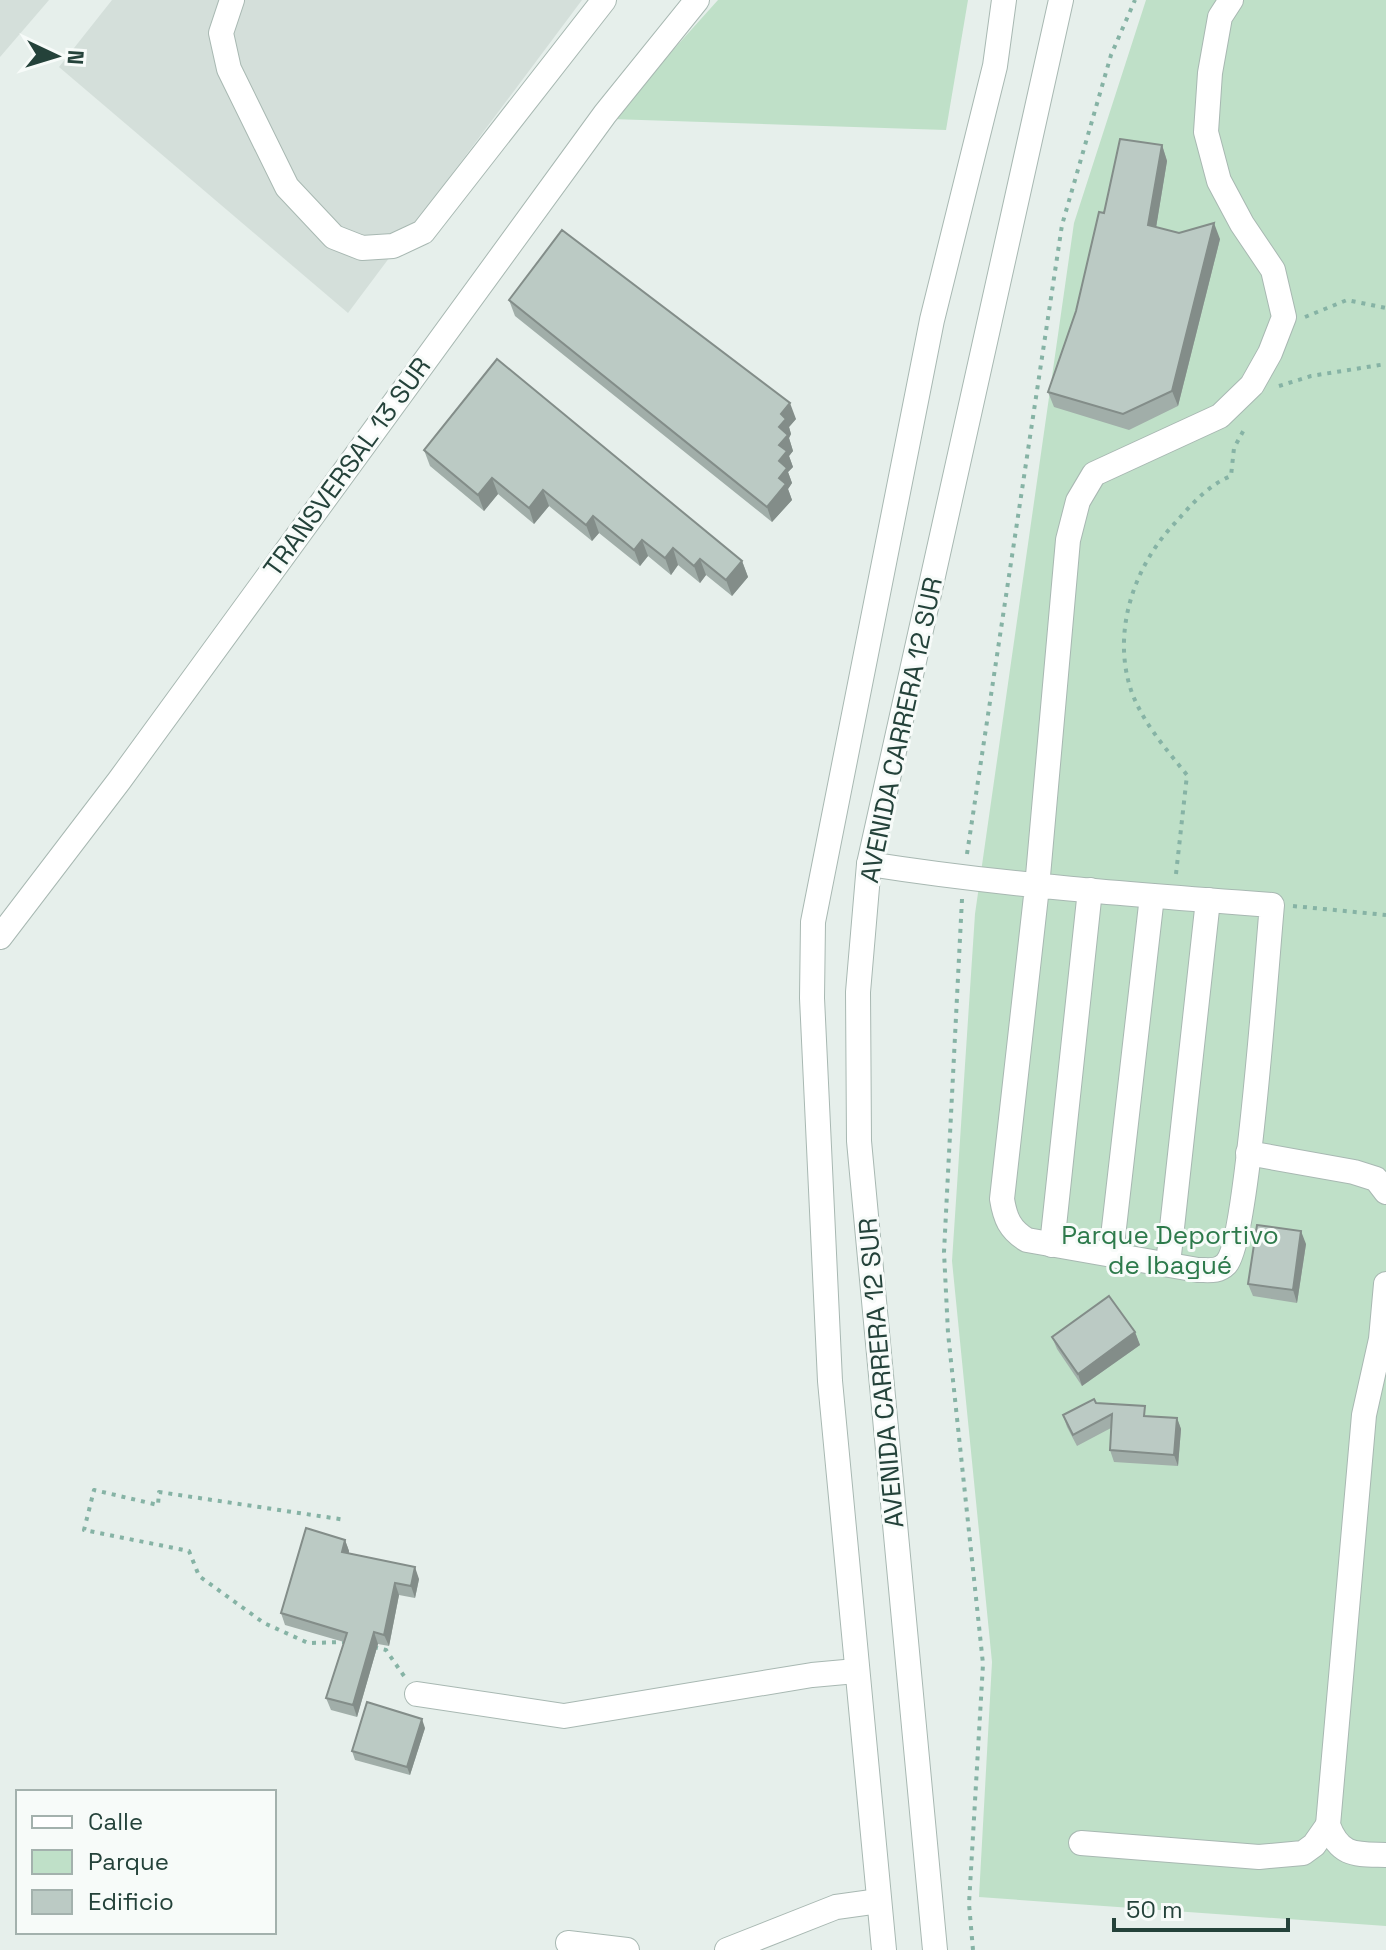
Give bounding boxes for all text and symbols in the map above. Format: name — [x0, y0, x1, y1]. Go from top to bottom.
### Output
north arrow — [16, 16, 96, 96]
text: N — [61, 49, 90, 66]
street label: TRANSVERSAL 13 SUR — [256, 350, 438, 584]
street label: AVENIDA CARRERA 12 SUR — [852, 574, 950, 886]
street label: AVENIDA CARRERA 12 SUR — [850, 1216, 912, 1530]
park label: Parque Deportivo de Ibagué — [1061, 1218, 1279, 1282]
legend — [16, 1790, 276, 1934]
text: Calle — [88, 1806, 143, 1837]
text: Parque — [88, 1846, 169, 1877]
scale bar — [1114, 1882, 1288, 1932]
text: Edificio — [88, 1886, 174, 1917]
text: 50 m — [1126, 1894, 1183, 1925]

